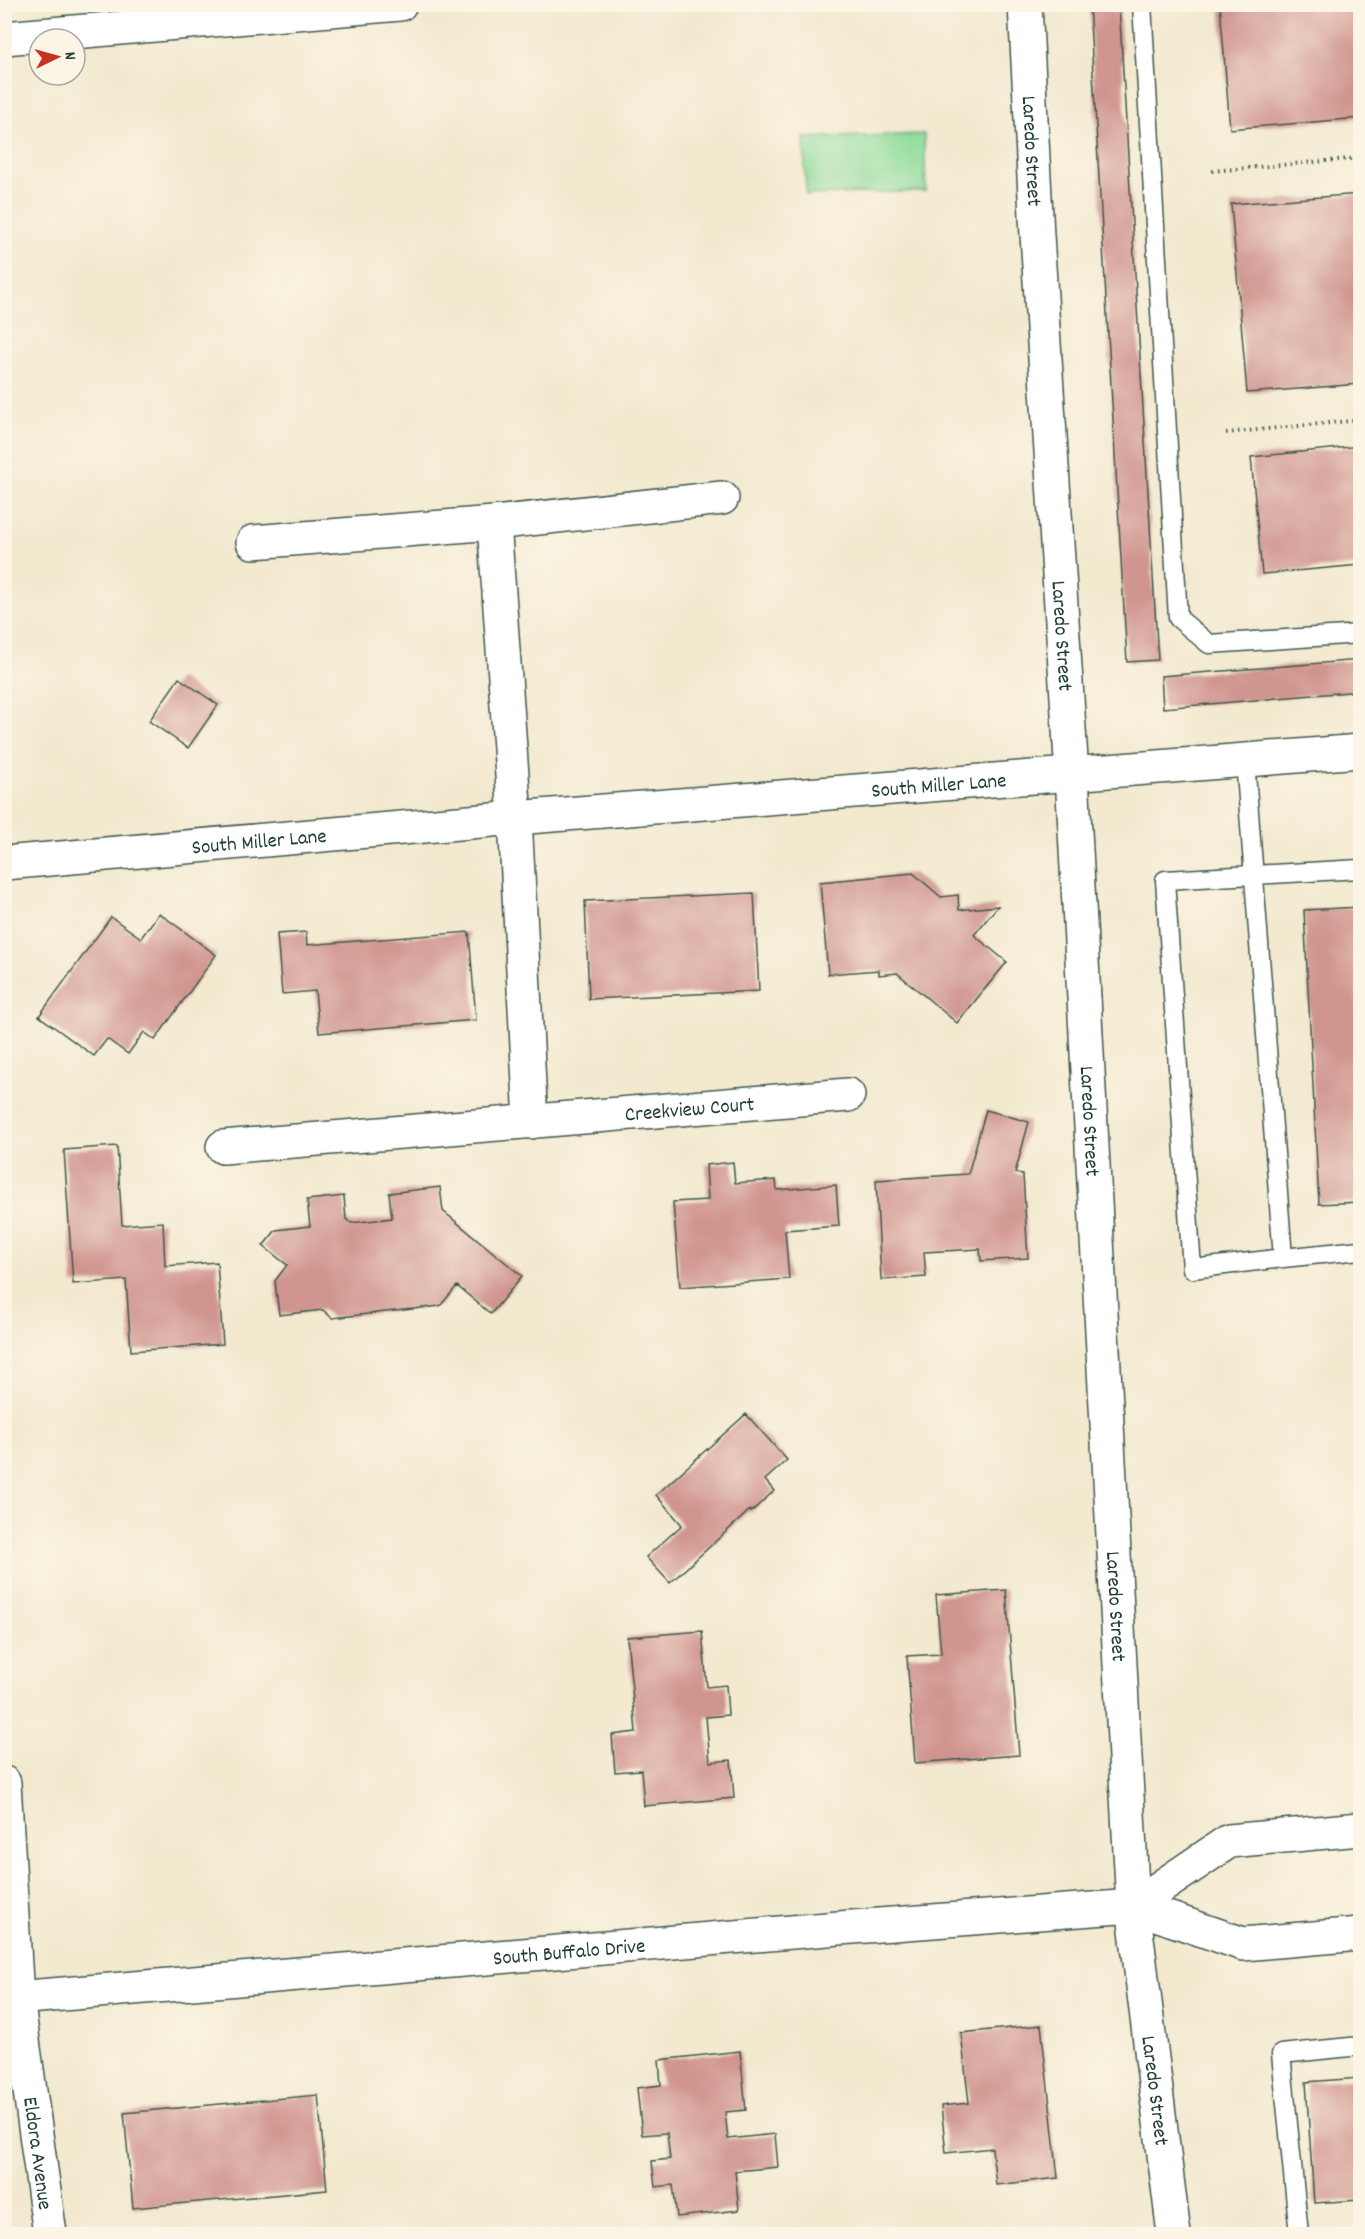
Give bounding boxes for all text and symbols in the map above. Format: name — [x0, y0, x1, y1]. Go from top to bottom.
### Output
north arrow — [27, 27, 87, 87]
text: N — [58, 51, 81, 61]
street label: Laredo Street — [1012, 95, 1047, 207]
street label: Laredo Street — [1041, 580, 1079, 692]
street label: South Miller Lane — [870, 767, 1008, 808]
street label: South Miller Lane — [191, 823, 328, 864]
street label: Laredo Street — [1070, 1065, 1106, 1177]
street label: Creekview Court — [624, 1091, 756, 1132]
street label: Laredo Street — [1096, 1550, 1132, 1663]
street label: South Buffalo Drive — [492, 1933, 647, 1975]
street label: Laredo Street — [1131, 2034, 1175, 2148]
street label: Eldora Avenue — [13, 2095, 58, 2212]

